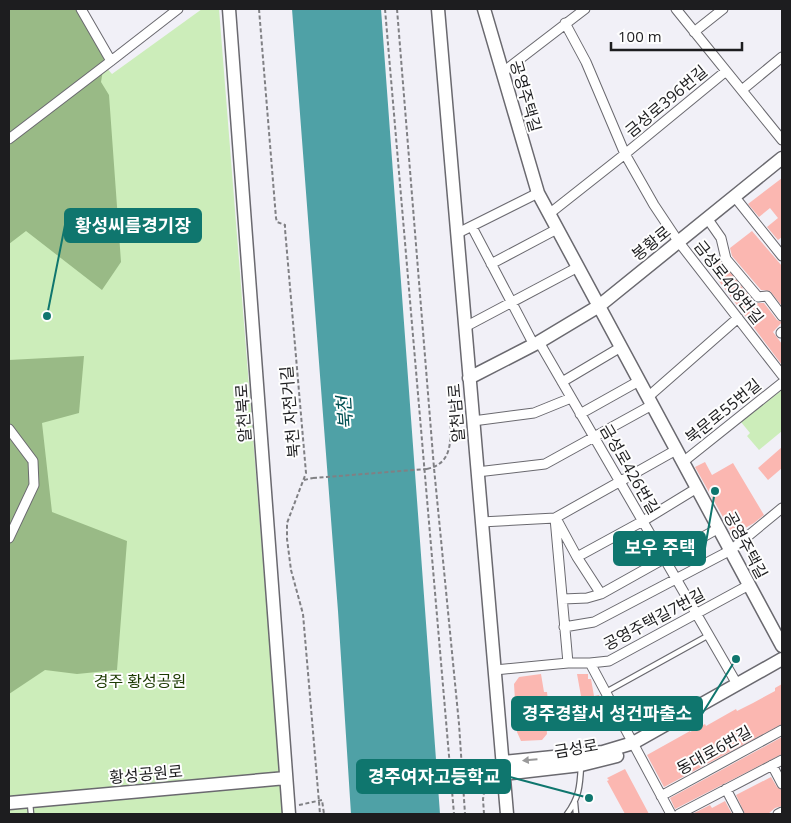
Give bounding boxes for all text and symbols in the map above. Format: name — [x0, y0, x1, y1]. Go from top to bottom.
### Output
scale bar — [611, 20, 742, 52]
text: 100 m — [618, 26, 662, 46]
street label: 공영주택길 — [505, 58, 547, 134]
street label: 금성로396번길 — [620, 60, 712, 142]
callout: 황성씨름경기장 — [65, 209, 201, 242]
text: 황성씨름경기장 — [75, 213, 191, 237]
street label: 봉황로 — [627, 220, 675, 265]
street label: 금성로408번길 — [689, 235, 769, 329]
street label: 북천 자전거길 — [275, 365, 305, 459]
street label: 북문로55번길 — [680, 374, 766, 448]
street label: 알천남로 — [442, 382, 470, 443]
street label: 알천북로 — [230, 383, 256, 443]
water label: 북천 — [331, 393, 357, 430]
street label: 금성로426번길 — [595, 420, 665, 518]
street label: 공영주택길 — [719, 507, 773, 583]
callout: 보우 주택 — [614, 532, 705, 565]
text: 보우 주택 — [625, 535, 695, 559]
street label: 공영주택길7번길 — [599, 583, 709, 655]
park label: 경주 황성공원 — [94, 670, 186, 692]
callout: 경주경찰서 성건파출소 — [512, 697, 702, 730]
text: 경주경찰서 성건파출소 — [522, 701, 692, 725]
street label: 동대로6번길 — [672, 720, 756, 780]
street label: 금성로 — [552, 733, 600, 763]
one-way arrow — [521, 756, 537, 764]
street label: 황성공원로 — [108, 760, 184, 788]
callout: 경주여자고등학교 — [357, 760, 510, 793]
text: 경주여자고등학교 — [368, 764, 500, 788]

